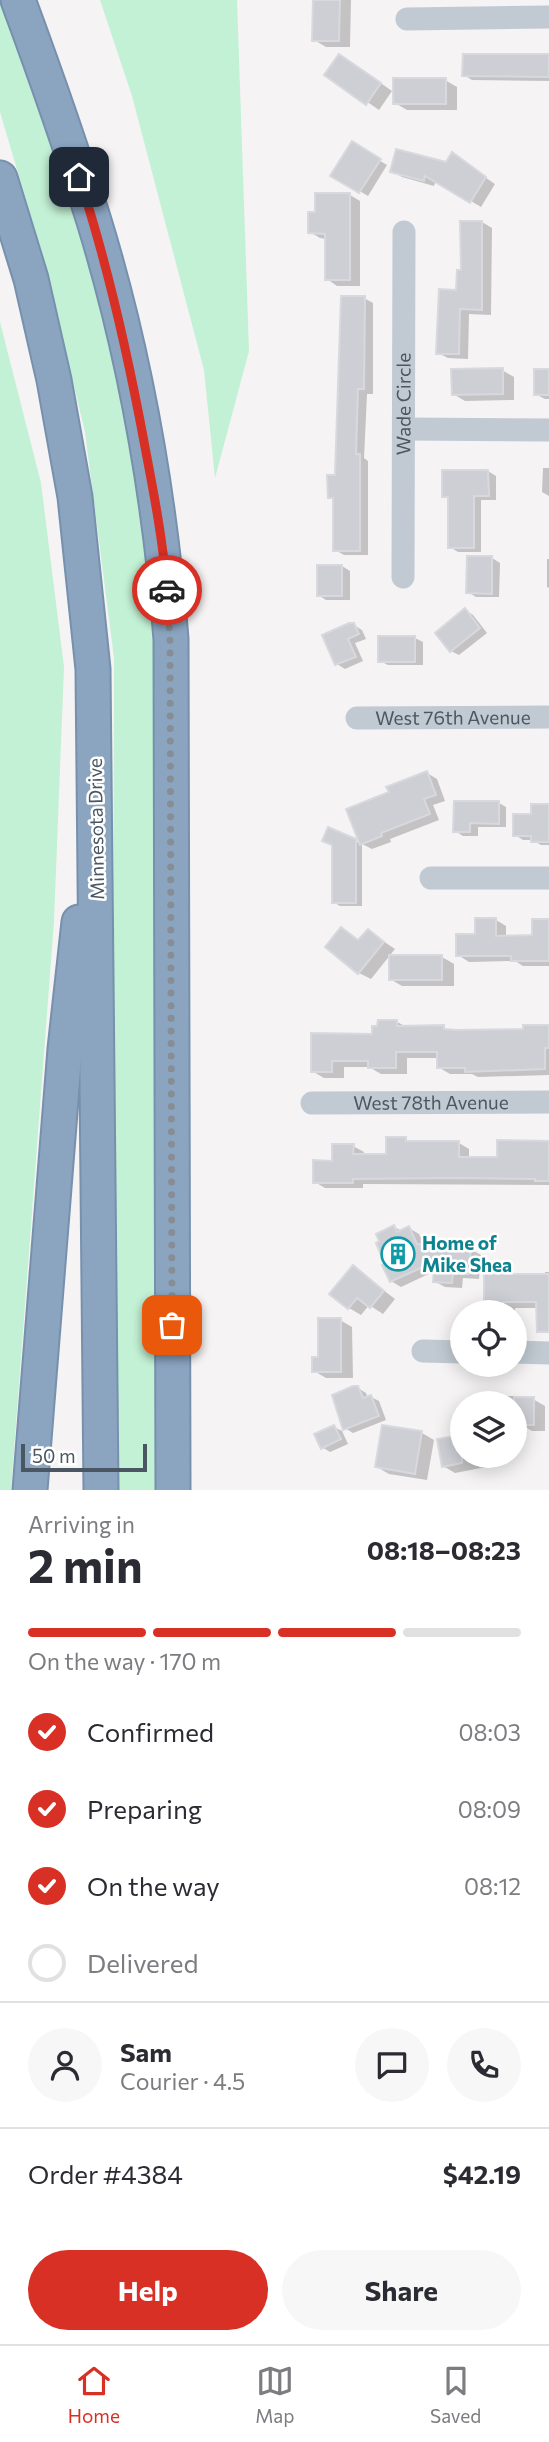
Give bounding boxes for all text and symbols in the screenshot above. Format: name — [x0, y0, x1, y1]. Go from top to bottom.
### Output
pin — [49, 147, 109, 207]
icon: home — [60, 158, 98, 196]
street label: Wade Circle — [391, 353, 415, 455]
courier — [132, 555, 202, 625]
icon: car — [148, 571, 186, 609]
street label: West 76th Avenue — [375, 705, 531, 729]
street label: Minnesota Drive — [83, 758, 108, 900]
street label: West 78th Avenue — [353, 1090, 509, 1114]
place label: Home of Mike Shea — [422, 1231, 512, 1276]
building icon: Home of Mike Shea — [379, 1235, 417, 1273]
pin — [142, 1295, 202, 1355]
map controls — [450, 1300, 527, 1468]
button: locate — [450, 1300, 527, 1377]
icon: bag — [153, 1306, 191, 1344]
button: layers — [450, 1391, 527, 1468]
scale bar — [21, 1441, 147, 1473]
text: 50 m — [32, 1444, 76, 1467]
text: Arriving in — [28, 1510, 135, 1538]
text: 08:18–08:23 — [367, 1534, 521, 1565]
text: 2 min — [28, 1536, 143, 1592]
text: On the way · 170 m — [28, 1647, 221, 1675]
icon: check — [28, 1713, 66, 1751]
text: Confirmed — [87, 1716, 214, 1747]
text: 08:03 — [459, 1718, 521, 1746]
icon: check — [28, 1790, 66, 1828]
text: Preparing — [87, 1793, 202, 1824]
text: 08:09 — [458, 1795, 521, 1823]
icon: check — [28, 1867, 66, 1905]
text: On the way — [87, 1870, 220, 1901]
text: 08:12 — [464, 1872, 521, 1900]
text: Delivered — [87, 1947, 198, 1978]
button: person — [28, 2028, 102, 2102]
button: chat — [355, 2028, 429, 2102]
button: phone — [447, 2028, 521, 2102]
text: Sam — [120, 2036, 172, 2067]
text: Courier · 4.5 — [120, 2067, 245, 2095]
text: Order #4384 — [28, 2158, 183, 2189]
text: $42.19 — [443, 2158, 521, 2189]
button: Help — [28, 2250, 268, 2330]
button: Share — [282, 2250, 521, 2330]
tab: Home — [68, 2362, 120, 2427]
tab: Map — [255, 2362, 295, 2427]
tab: Saved — [430, 2362, 481, 2427]

